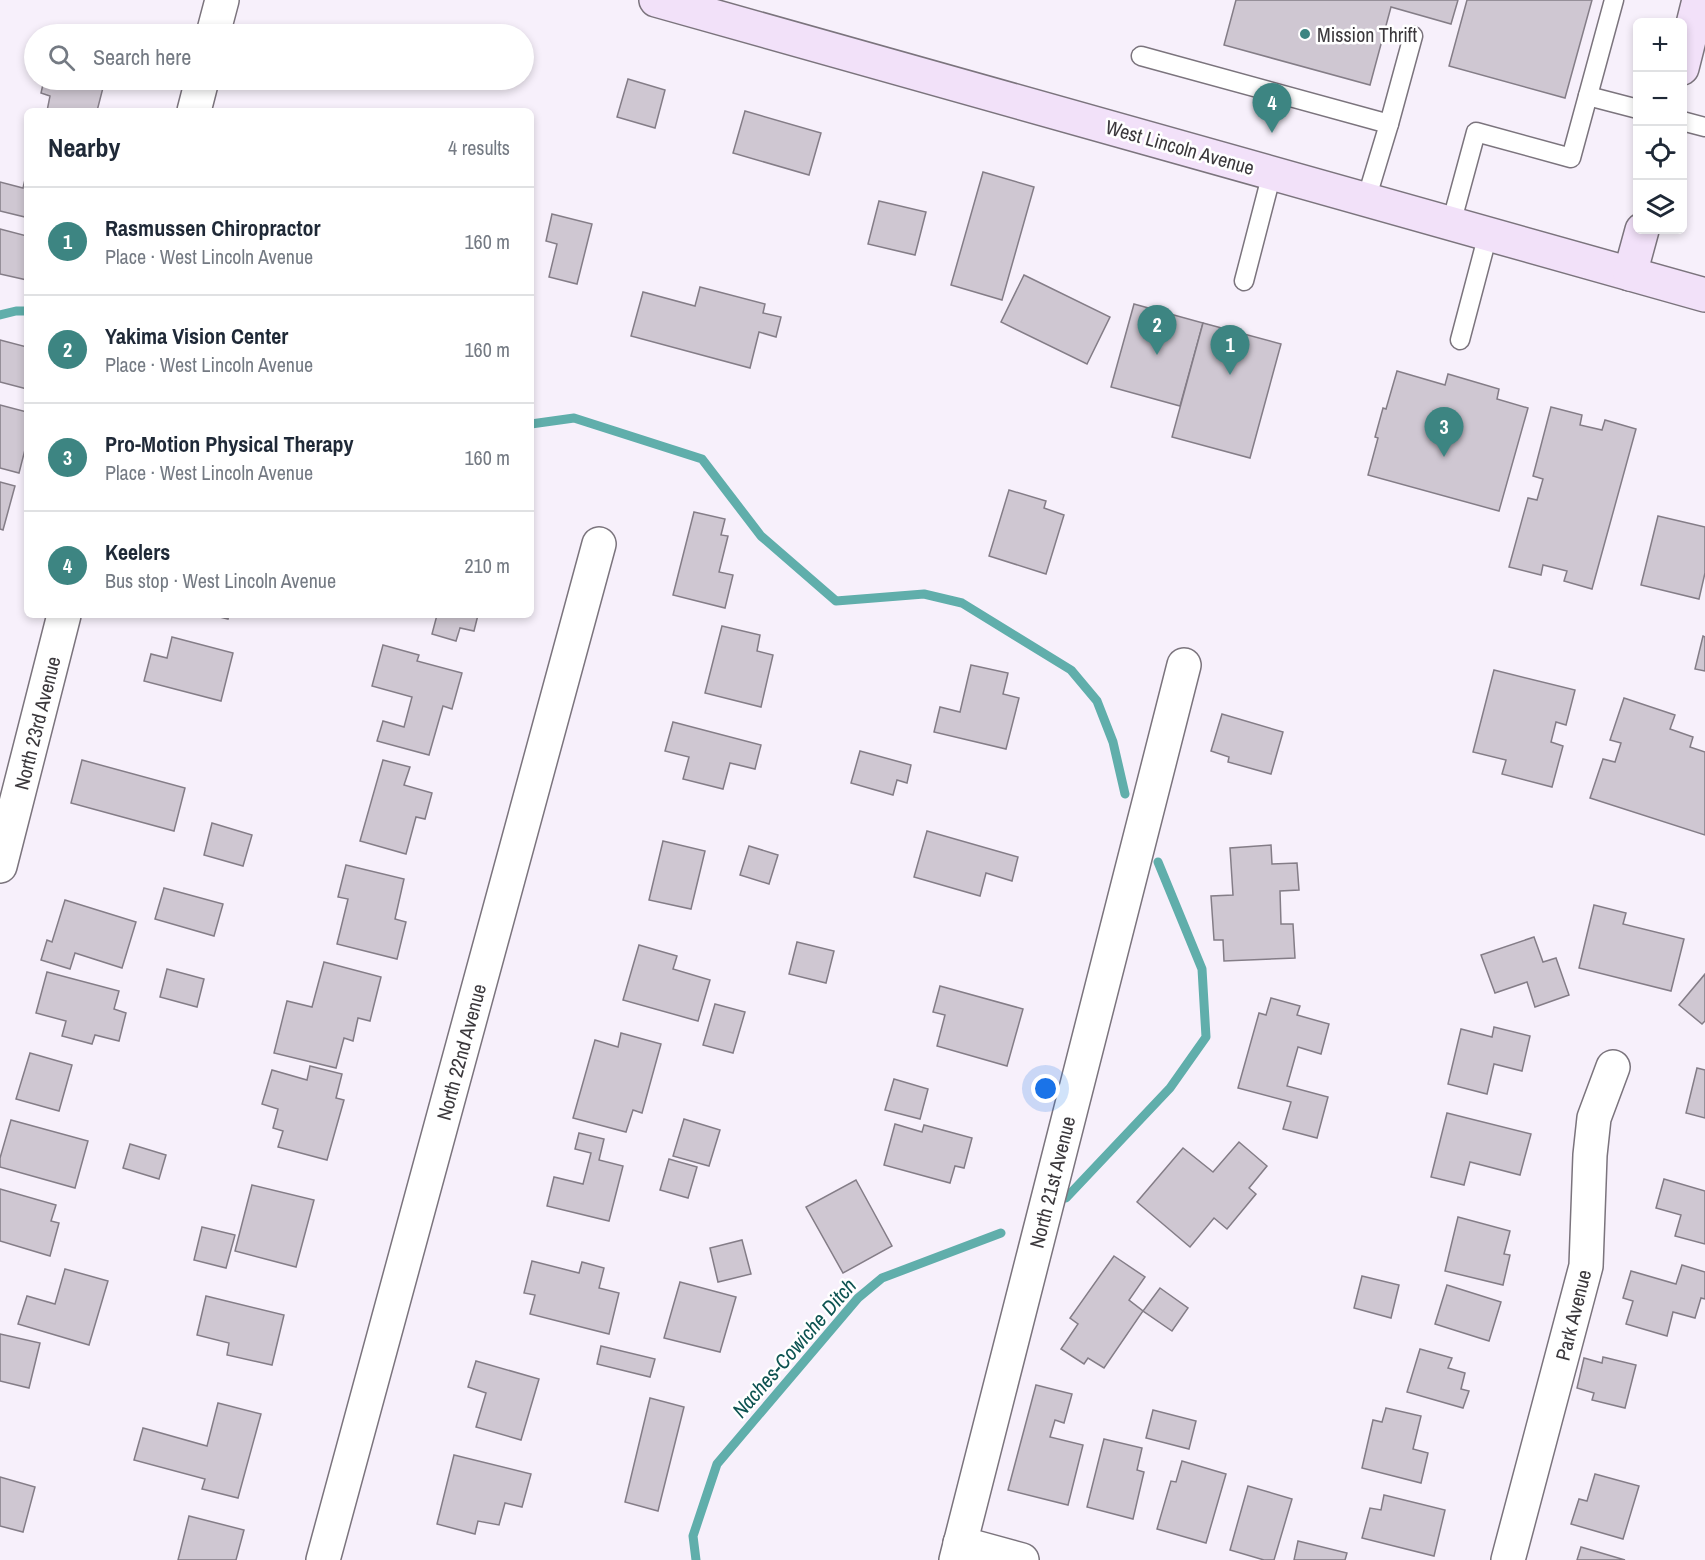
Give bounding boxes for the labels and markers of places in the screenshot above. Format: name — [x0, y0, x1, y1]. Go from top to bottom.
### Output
place label: Mission Thrift — [1317, 21, 1417, 48]
marker: Mission Thrift — [1298, 27, 1312, 41]
pin: 4 — [1252, 84, 1292, 133]
pin: 2 — [1138, 306, 1176, 355]
pin: 1 — [1210, 326, 1250, 375]
pin: 3 — [1424, 408, 1464, 457]

